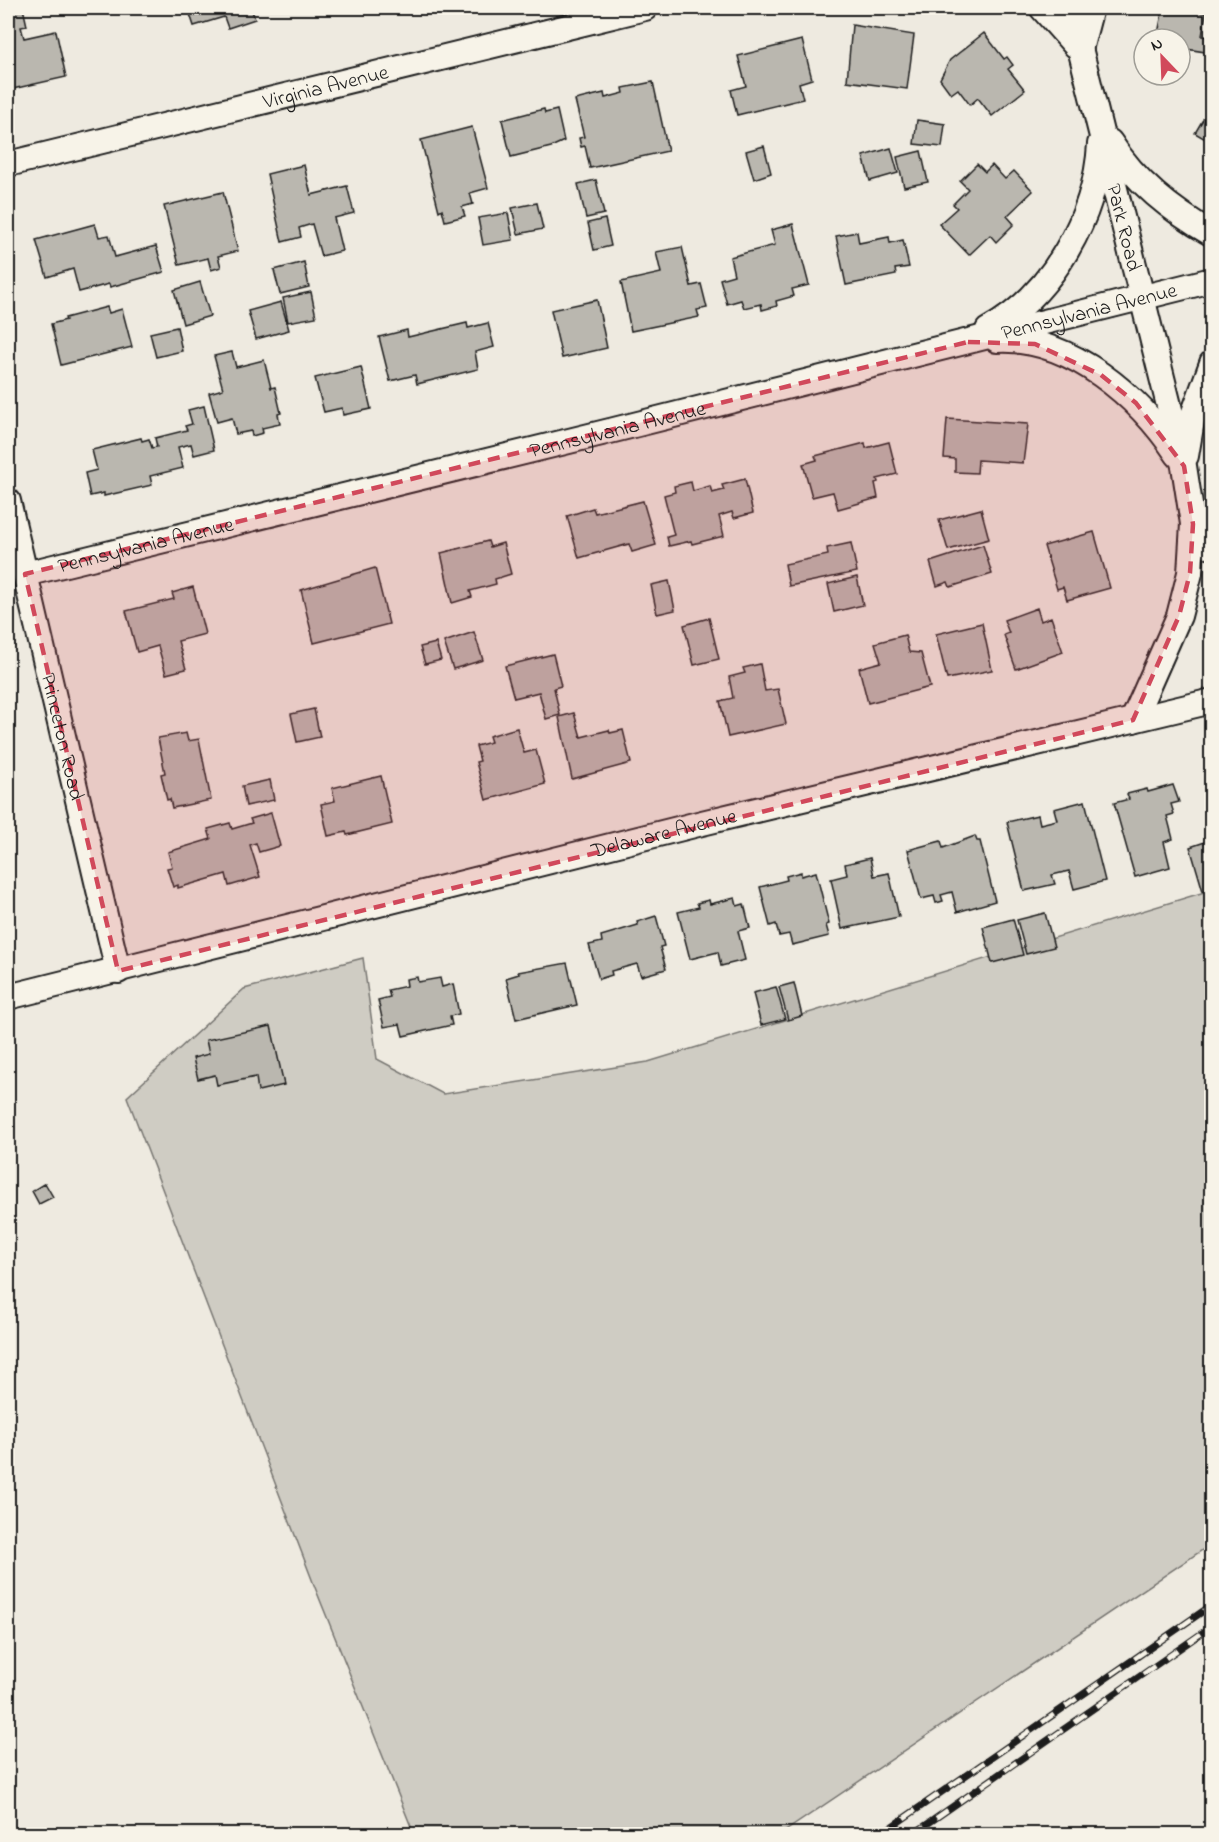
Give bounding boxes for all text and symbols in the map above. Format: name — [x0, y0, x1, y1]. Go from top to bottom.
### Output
north arrow — [1132, 27, 1192, 87]
text: N — [1147, 32, 1167, 58]
street label: Virginia Avenue — [259, 58, 392, 118]
street label: Park Road — [1097, 181, 1148, 275]
street label: Pennsylvania Avenue — [998, 276, 1181, 349]
street label: Pennsylvania Avenue — [527, 394, 710, 467]
street label: Pennsylvania Avenue — [55, 510, 237, 582]
street label: Princeton Road — [32, 671, 91, 804]
street label: Delaware Avenue — [587, 802, 741, 867]

